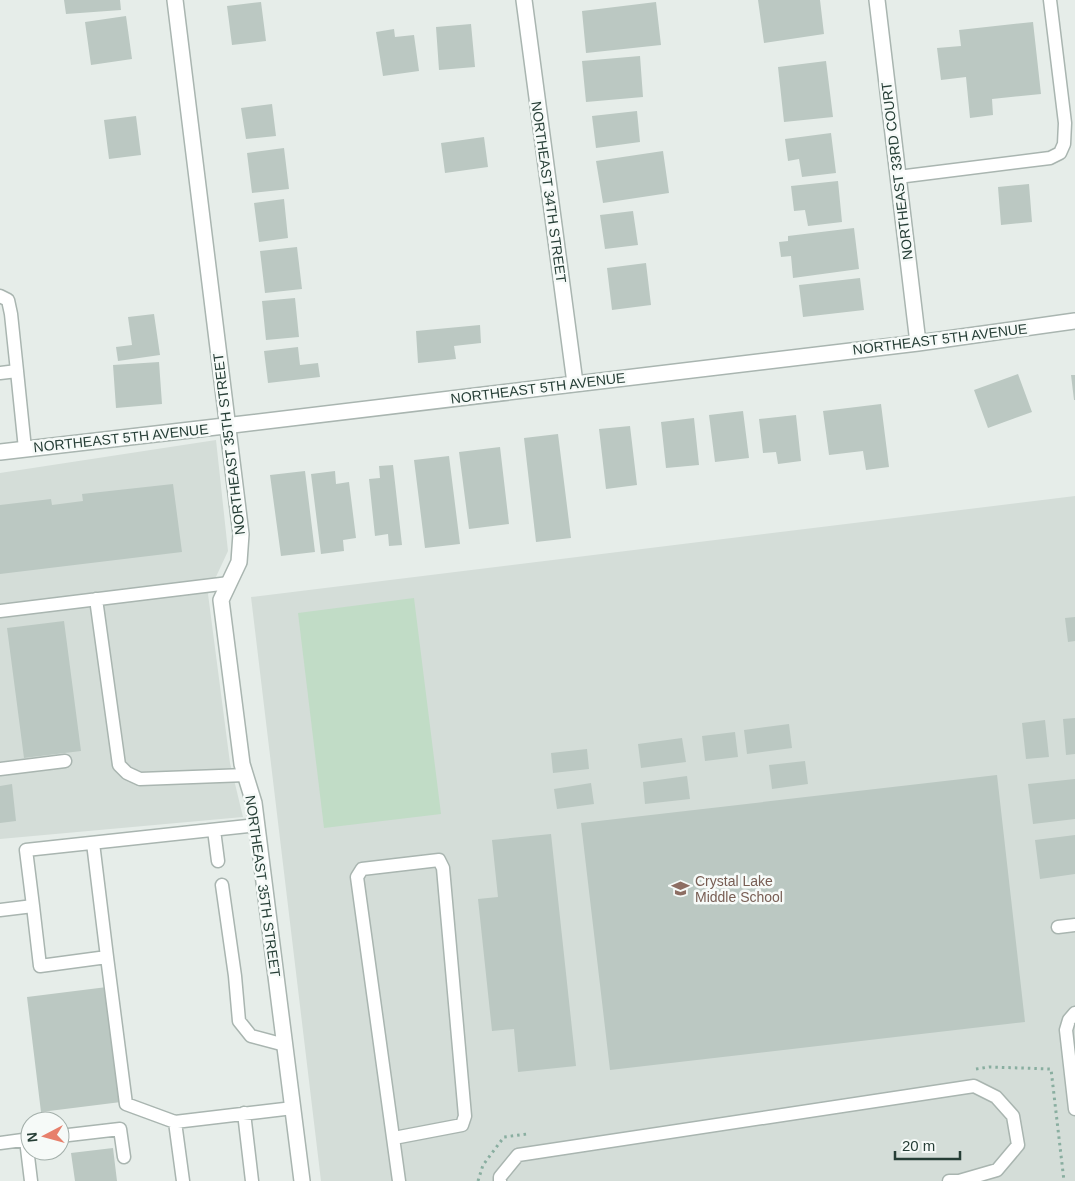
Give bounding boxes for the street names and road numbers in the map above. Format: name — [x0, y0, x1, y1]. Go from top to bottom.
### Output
street label: NORTHEAST 33RD COURT — [878, 81, 916, 261]
street label: NORTHEAST 34TH STREET — [528, 100, 570, 284]
street label: NORTHEAST 5TH AVENUE — [852, 320, 1028, 358]
street label: NORTHEAST 35TH STREET — [210, 352, 248, 536]
street label: NORTHEAST 5TH AVENUE — [450, 369, 626, 407]
street label: NORTHEAST 5TH AVENUE — [33, 421, 209, 455]
street label: NORTHEAST 35TH STREET — [242, 794, 284, 978]

